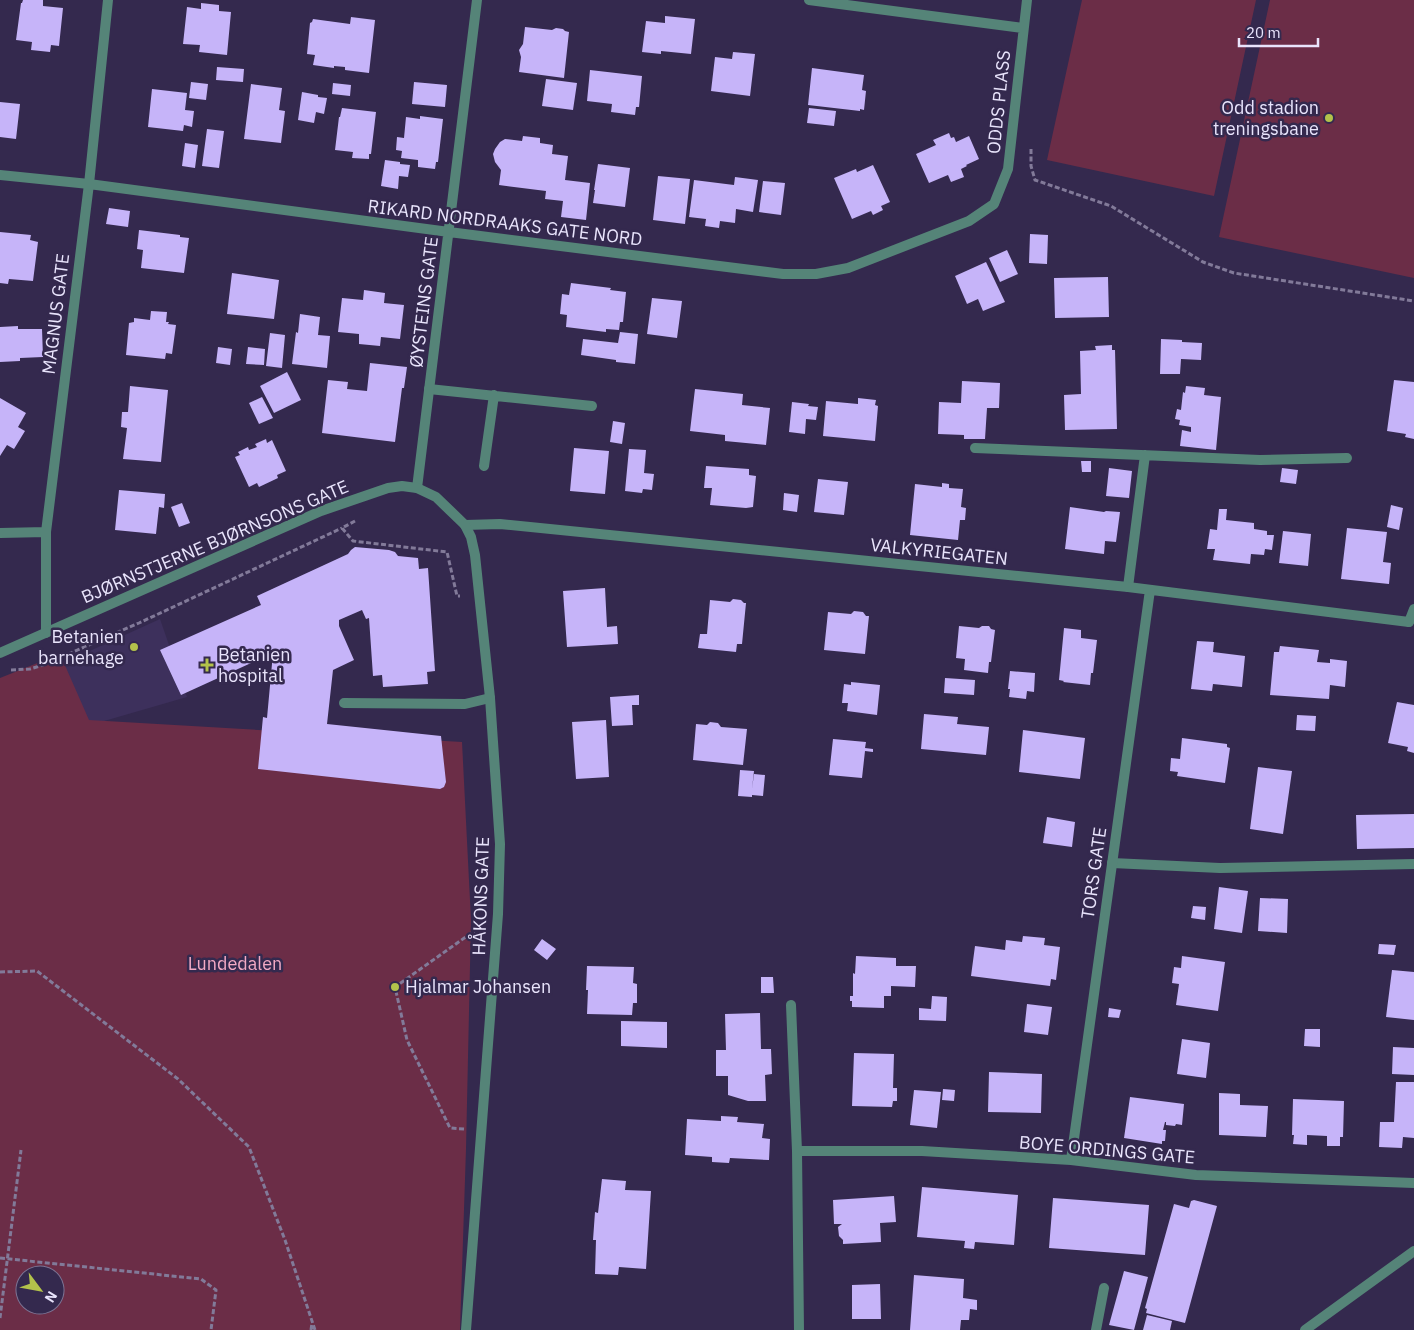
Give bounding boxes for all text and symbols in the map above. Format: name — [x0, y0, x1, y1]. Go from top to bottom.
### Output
scale bar — [1239, 15, 1318, 47]
text: 20 m — [1246, 23, 1281, 42]
street label: ODDS PLASS — [982, 49, 1015, 155]
place label: Odd stadion treningsbane — [1213, 96, 1319, 140]
marker: Odd stadion treningsbane — [1323, 112, 1335, 124]
street label: RIKARD NORDRAAKS GATE NORD — [366, 194, 644, 251]
street label: ØYSTEINS GATE — [404, 235, 443, 369]
street label: MAGNUS GATE — [37, 252, 74, 376]
street label: BJØRNSTJERNE BJØRNSONS GATE — [78, 475, 352, 608]
street label: VALKYRIEGATEN — [869, 533, 1009, 570]
place label: Betanien barnehage — [38, 625, 124, 669]
marker: Betanien barnehage — [128, 641, 140, 653]
place label: Betanien hospital — [218, 643, 290, 687]
marker: Betanien hospital — [200, 658, 214, 672]
street label: TORS GATE — [1076, 825, 1111, 920]
street label: HÅKONS GATE — [466, 836, 494, 956]
park label: Lundedalen — [188, 952, 282, 975]
place label: Hjalmar Johansen — [405, 975, 551, 998]
marker: Hjalmar Johansen — [389, 981, 401, 993]
street label: BOYE ORDINGS GATE — [1018, 1130, 1196, 1169]
north arrow — [15, 1265, 65, 1315]
text: N — [41, 1288, 61, 1306]

